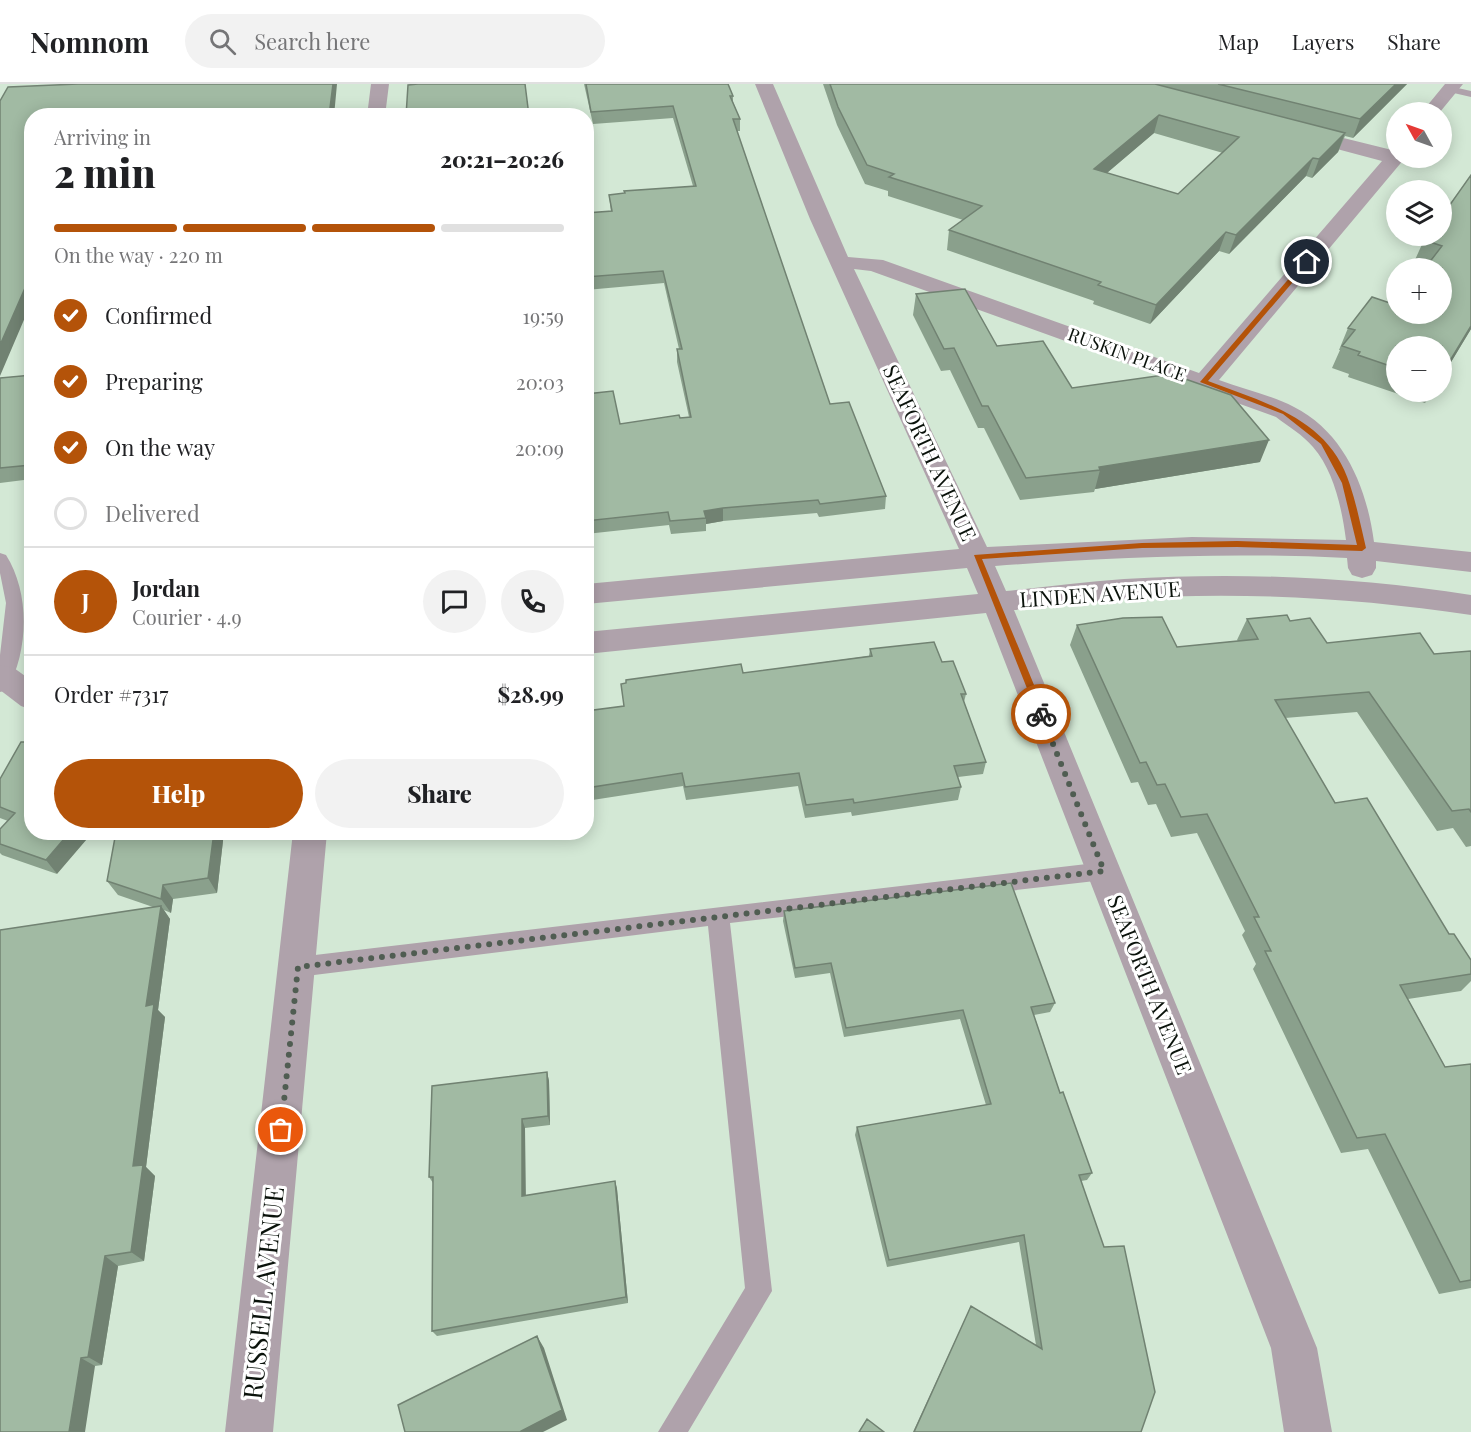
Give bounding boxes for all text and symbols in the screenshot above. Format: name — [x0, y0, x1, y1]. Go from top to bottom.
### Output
search box — [185, 14, 605, 68]
text: Nomnom — [30, 23, 149, 60]
icon: search — [206, 25, 239, 58]
text: Search here — [254, 26, 371, 56]
text: Map — [1218, 27, 1259, 55]
text: Layers — [1292, 27, 1354, 55]
text: Share — [1387, 27, 1441, 55]
north arrow — [1386, 102, 1452, 168]
map controls — [1386, 102, 1452, 402]
text: Arriving in — [54, 123, 151, 150]
text: 20:21–20:26 — [440, 144, 564, 174]
text: 2 min — [54, 146, 156, 198]
button: layers — [1386, 180, 1452, 246]
pin — [1281, 236, 1332, 287]
text: On the way · 220 m — [54, 241, 223, 268]
icon: home — [1290, 245, 1323, 278]
button: + — [1386, 258, 1452, 324]
icon: check — [54, 299, 87, 332]
text: Confirmed — [105, 300, 212, 330]
text: 19:59 — [523, 302, 564, 329]
street label: RUSKIN PLACE — [1065, 322, 1190, 387]
button: − — [1386, 336, 1452, 402]
street label: SEAFORTH AVENUE — [878, 360, 984, 545]
icon: check — [54, 365, 87, 398]
text: Preparing — [105, 366, 203, 396]
text: 20:03 — [516, 368, 564, 395]
icon: check — [54, 431, 87, 464]
text: On the way — [105, 432, 215, 462]
text: 20:09 — [515, 434, 564, 461]
text: Delivered — [105, 498, 200, 528]
button: chat — [423, 570, 486, 633]
button: phone — [501, 570, 564, 633]
text: Jordan — [132, 573, 200, 603]
street label: LINDEN AVENUE — [1018, 573, 1181, 613]
text: J — [81, 586, 90, 616]
text: Courier · 4.9 — [132, 603, 242, 630]
text: Order #7317 — [54, 679, 168, 709]
text: $28.99 — [497, 679, 564, 709]
courier — [1011, 684, 1071, 744]
icon: bike — [1025, 698, 1058, 731]
button: Help — [54, 759, 303, 828]
button: Share — [315, 759, 564, 828]
street label: SEAFORTH AVENUE — [1102, 890, 1200, 1078]
pin — [255, 1104, 306, 1155]
icon: bag — [264, 1113, 297, 1146]
street label: RUSSELL AVENUE — [234, 1185, 291, 1401]

